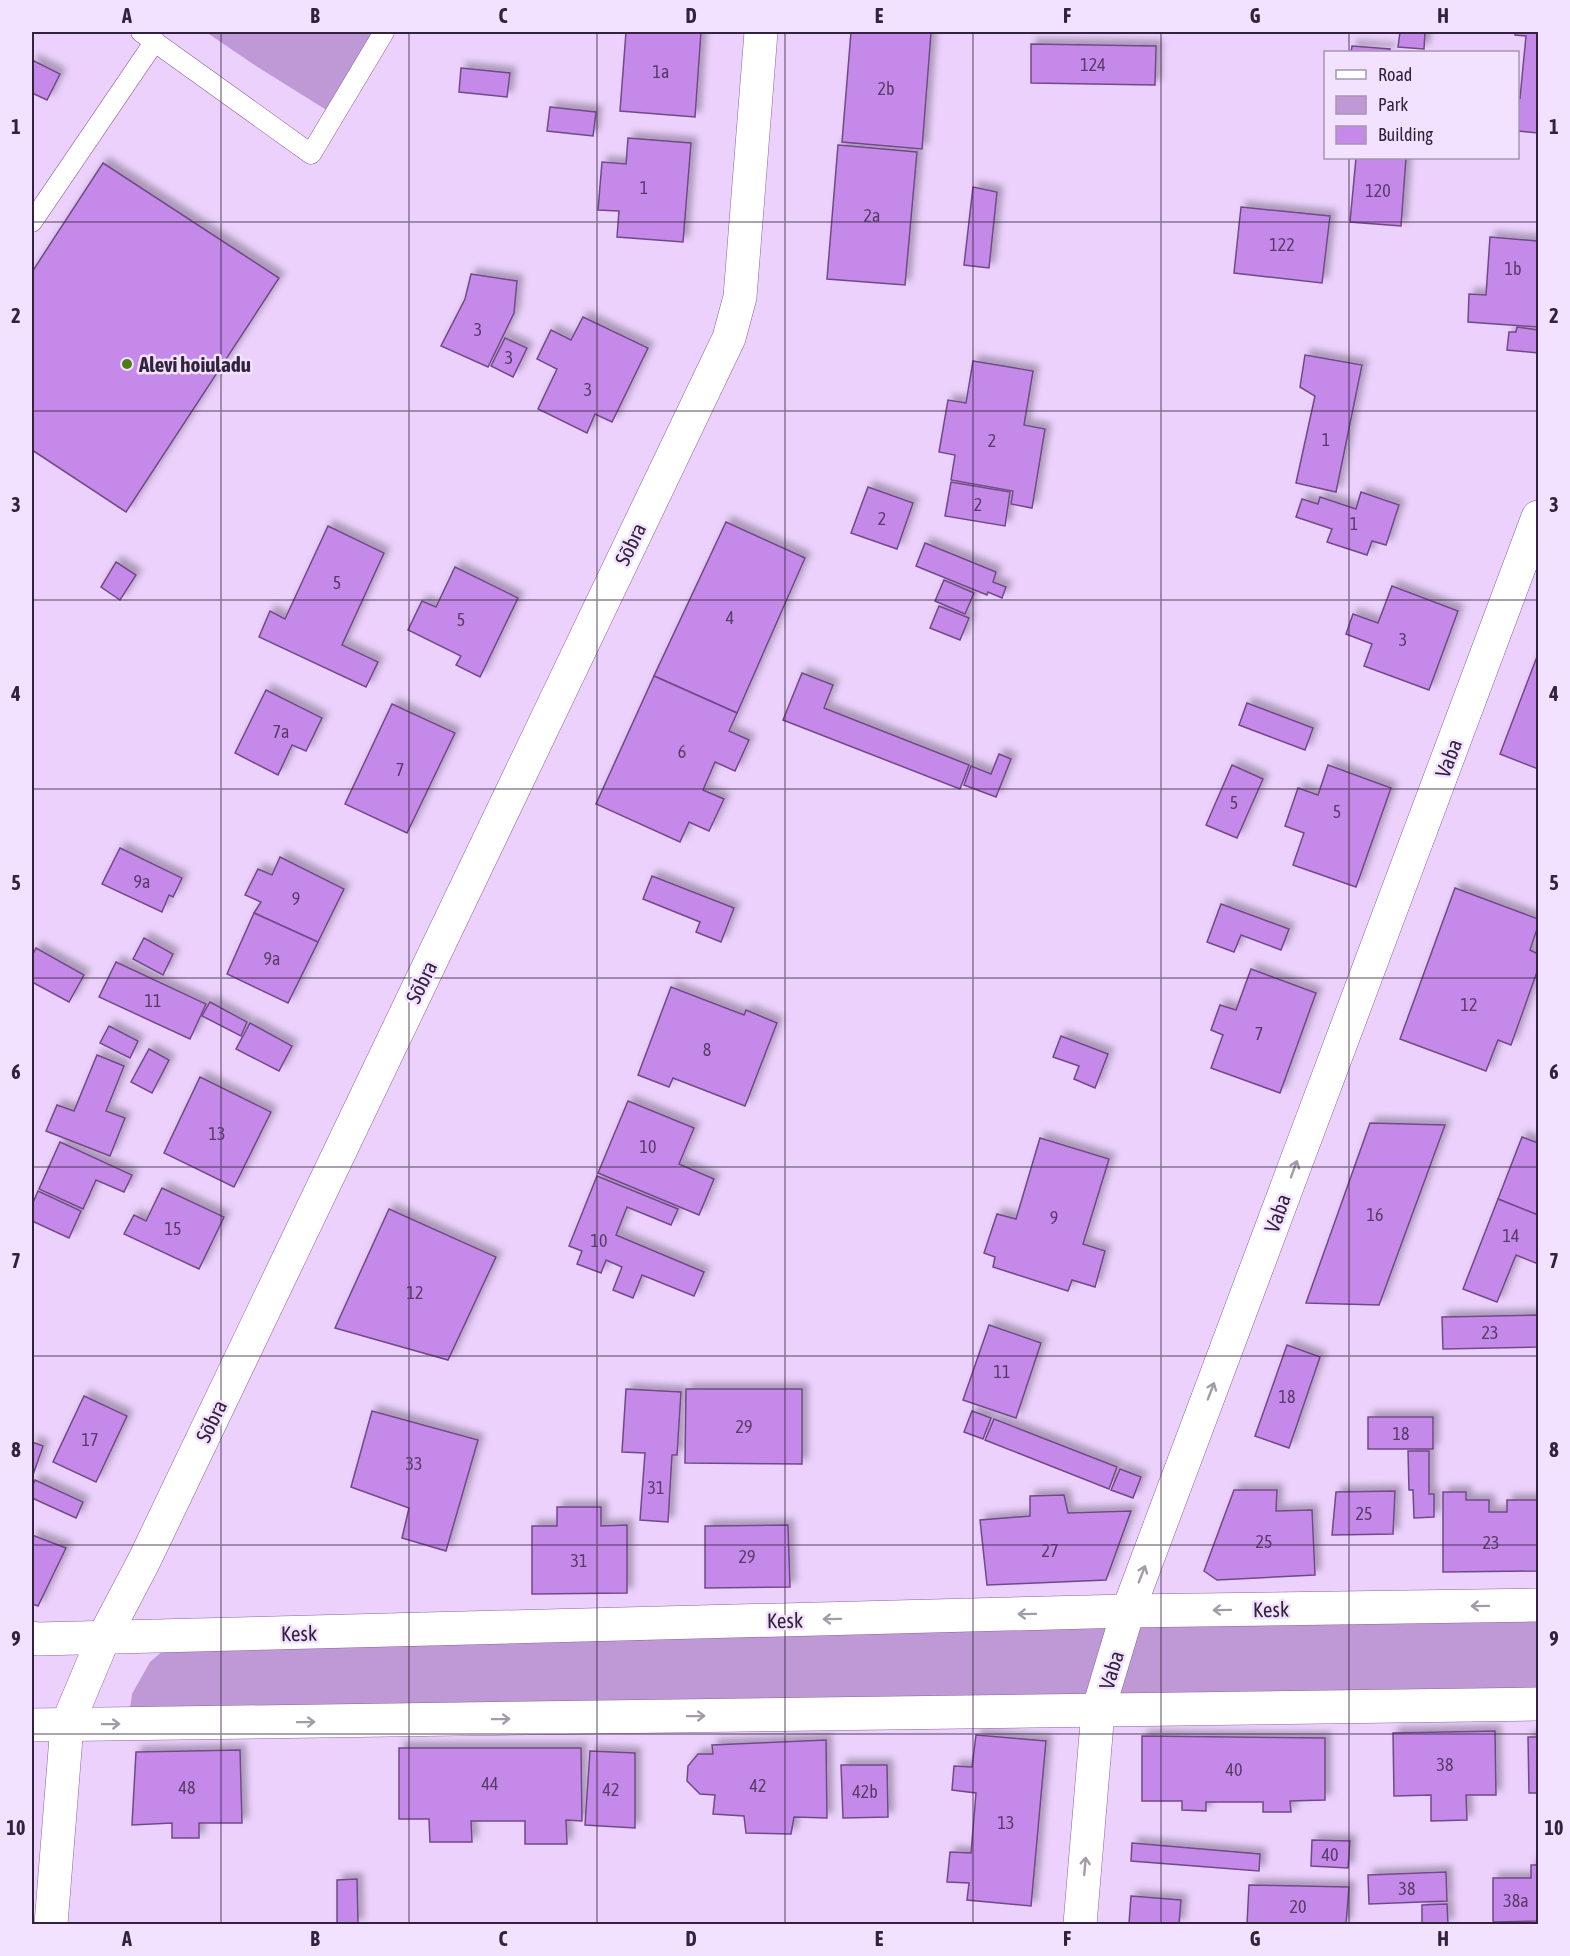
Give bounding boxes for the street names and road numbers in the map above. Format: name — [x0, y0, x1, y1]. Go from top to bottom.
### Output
street label: Sõbra — [610, 519, 650, 569]
street label: Vaba — [1430, 735, 1466, 781]
street label: Sõbra — [401, 957, 441, 1007]
street label: Vaba — [1259, 1190, 1295, 1236]
street label: Sõbra — [191, 1396, 231, 1446]
street label: Kesk — [1253, 1597, 1289, 1621]
street label: Kesk — [767, 1608, 803, 1632]
street label: Kesk — [281, 1621, 317, 1645]
street label: Vaba — [1094, 1648, 1128, 1692]

